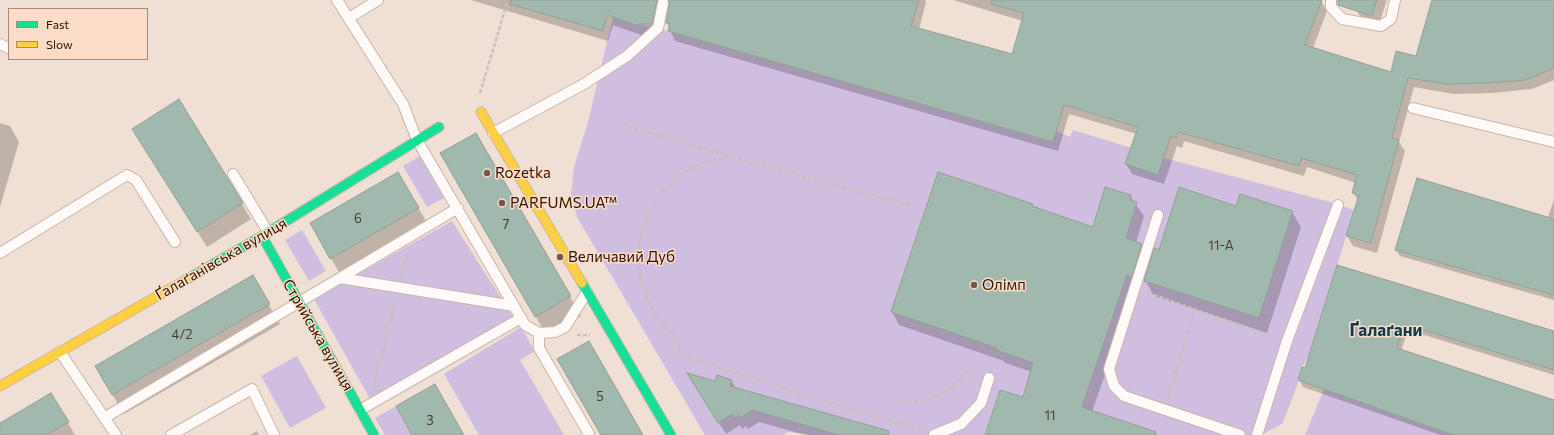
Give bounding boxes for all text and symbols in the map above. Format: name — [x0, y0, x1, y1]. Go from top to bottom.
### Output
legend — [8, 8, 148, 60]
text: Fast — [46, 17, 69, 31]
text: Slow — [46, 37, 73, 51]
place label: Rozetka — [495, 164, 551, 182]
marker: Rozetka — [482, 168, 492, 178]
place label: PARFUMS.UA™ — [510, 194, 617, 212]
marker: PARFUMS.UA™ — [497, 198, 507, 208]
house number: 6 — [354, 211, 362, 227]
street label: Ґалаґанівська вулиця — [152, 214, 290, 304]
house number: 7 — [503, 217, 509, 233]
house number: 11-А — [1208, 238, 1234, 254]
place label: Величавий Дуб — [568, 248, 675, 266]
marker: Величавий Дуб — [555, 252, 565, 262]
street label: Стрийська вулиця — [279, 276, 357, 394]
place label: Олімп — [982, 276, 1026, 294]
marker: Олімп — [969, 280, 979, 290]
district label: Ґалаґани — [1350, 320, 1422, 340]
house number: 4/2 — [172, 327, 192, 343]
house number: 5 — [596, 389, 604, 405]
house number: 11 — [1044, 408, 1056, 424]
house number: 3 — [426, 413, 434, 429]

